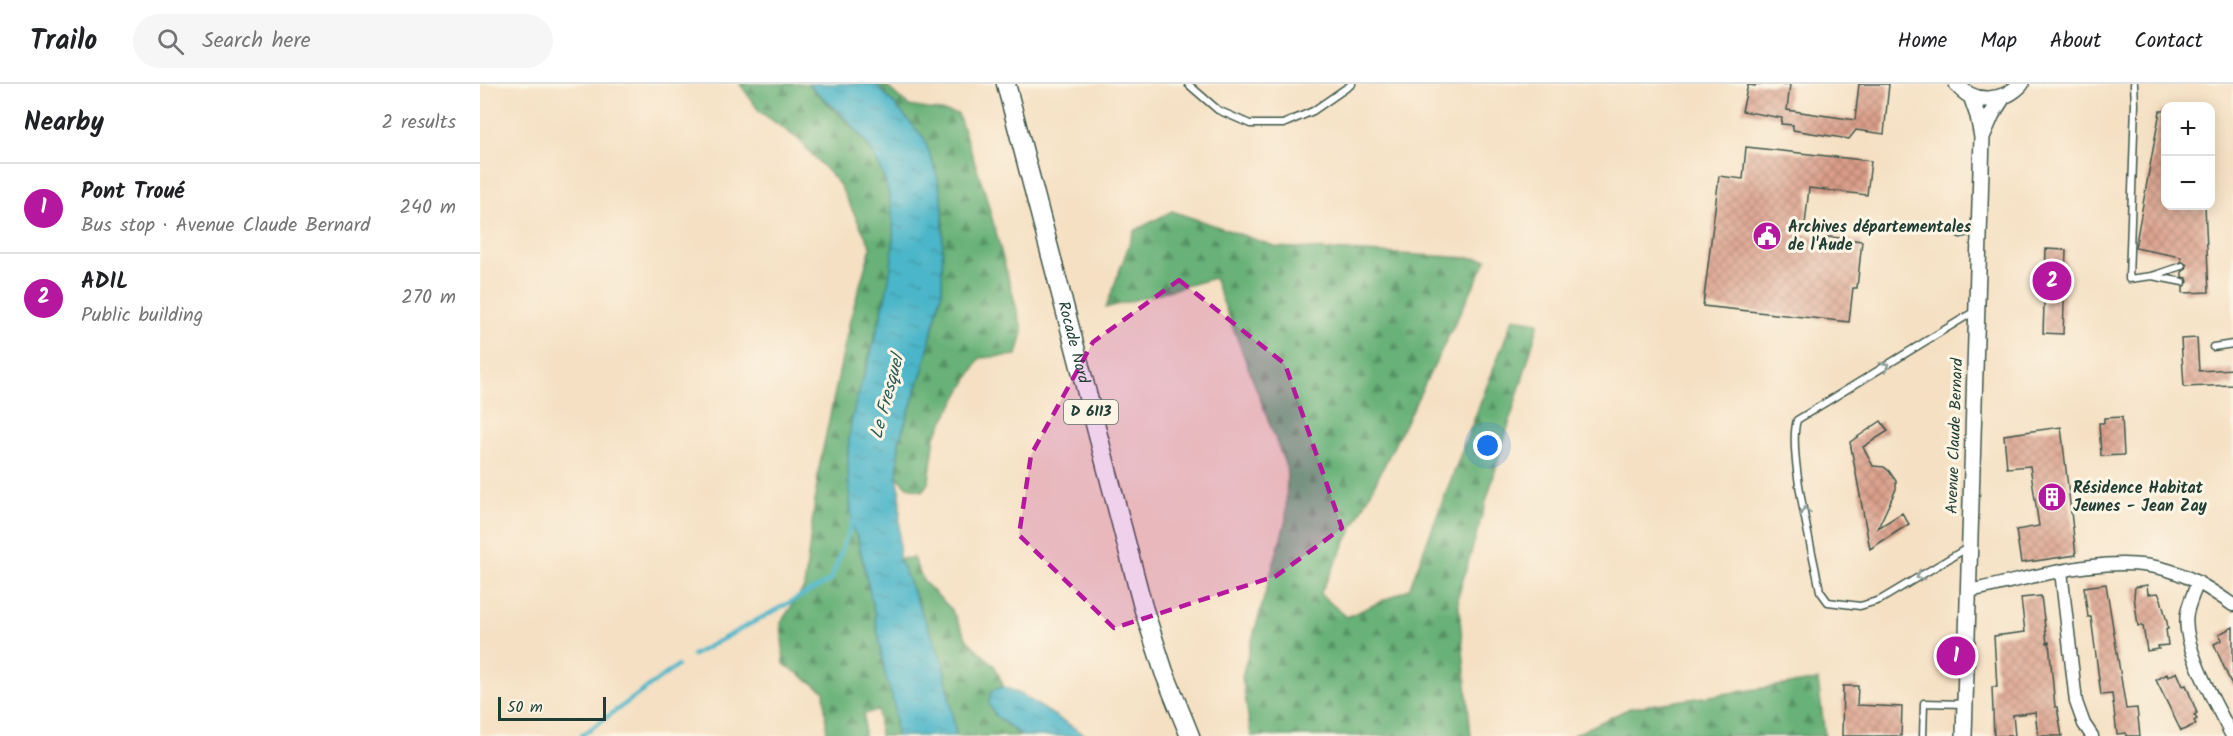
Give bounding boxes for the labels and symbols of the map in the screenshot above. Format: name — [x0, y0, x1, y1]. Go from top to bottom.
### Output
place label: Archives départementales de l'Aude — [1788, 215, 1972, 258]
public building icon: Archives départementales de l'Aude — [1751, 220, 1783, 252]
pin: 2 — [2032, 258, 2072, 304]
street label: Rocade Nord — [1051, 298, 1097, 387]
water label: Le Fresquel — [863, 348, 914, 442]
street label: Avenue Claude Bernard — [1940, 357, 1970, 514]
one-way arrow — [1879, 362, 1889, 374]
road number: D 6113 — [1064, 400, 1118, 424]
your location — [1473, 431, 1502, 460]
place label: Résidence Habitat Jeunes - Jean Zay — [2073, 476, 2208, 519]
building icon: Résidence Habitat Jeunes - Jean Zay — [2036, 481, 2068, 513]
one-way arrow — [1799, 506, 1812, 516]
one-way arrow — [1916, 569, 1926, 581]
pin: 1 — [1936, 634, 1976, 678]
scale bar — [498, 694, 606, 722]

